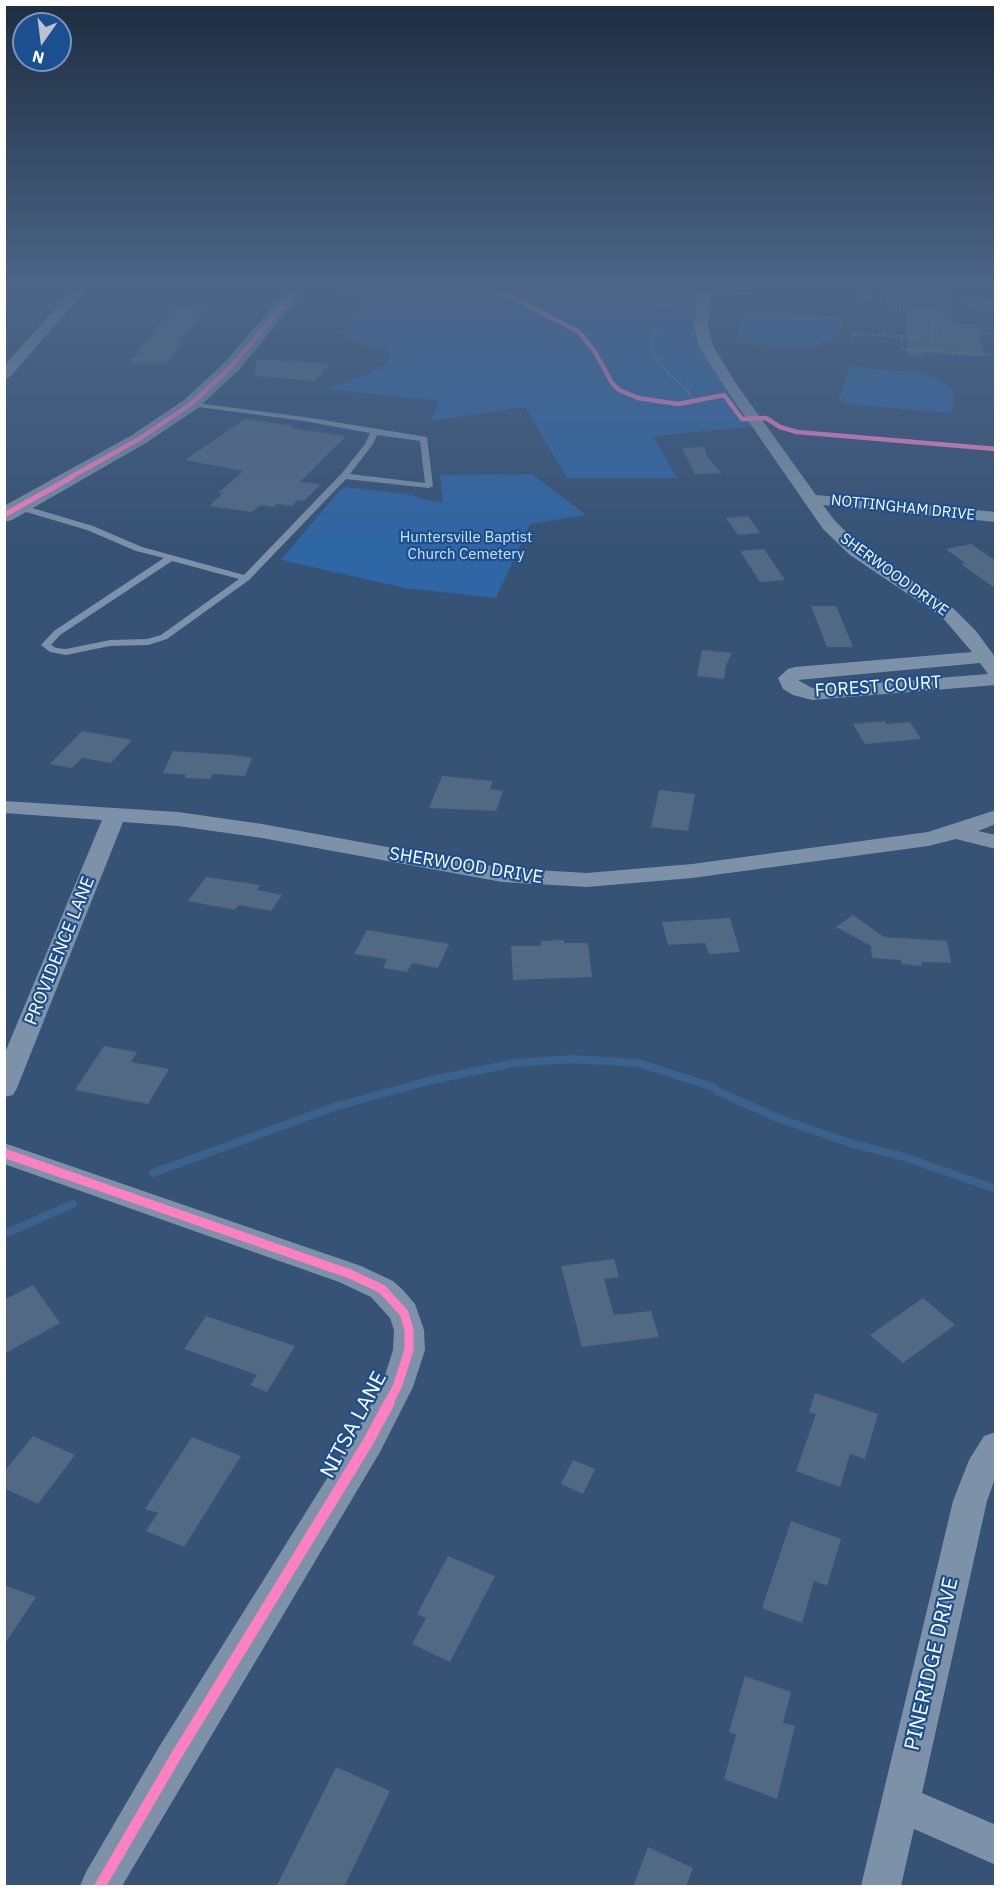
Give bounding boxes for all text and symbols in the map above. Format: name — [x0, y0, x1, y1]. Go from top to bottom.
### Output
north arrow — [12, 12, 72, 72]
text: N — [30, 46, 46, 69]
street label: NOTTINGHAM DRIVE — [830, 491, 976, 525]
park label: Huntersville Baptist Church Cemetery — [400, 529, 532, 564]
street label: SHERWOOD DRIVE — [836, 530, 952, 620]
street label: FOREST COURT — [814, 672, 942, 702]
street label: SHERWOOD DRIVE — [388, 843, 544, 889]
street label: PROVIDENCE LANE — [20, 874, 100, 1028]
street label: NITSA LANE — [315, 1367, 393, 1483]
street label: PINERIDGE DRIVE — [900, 1575, 964, 1753]

